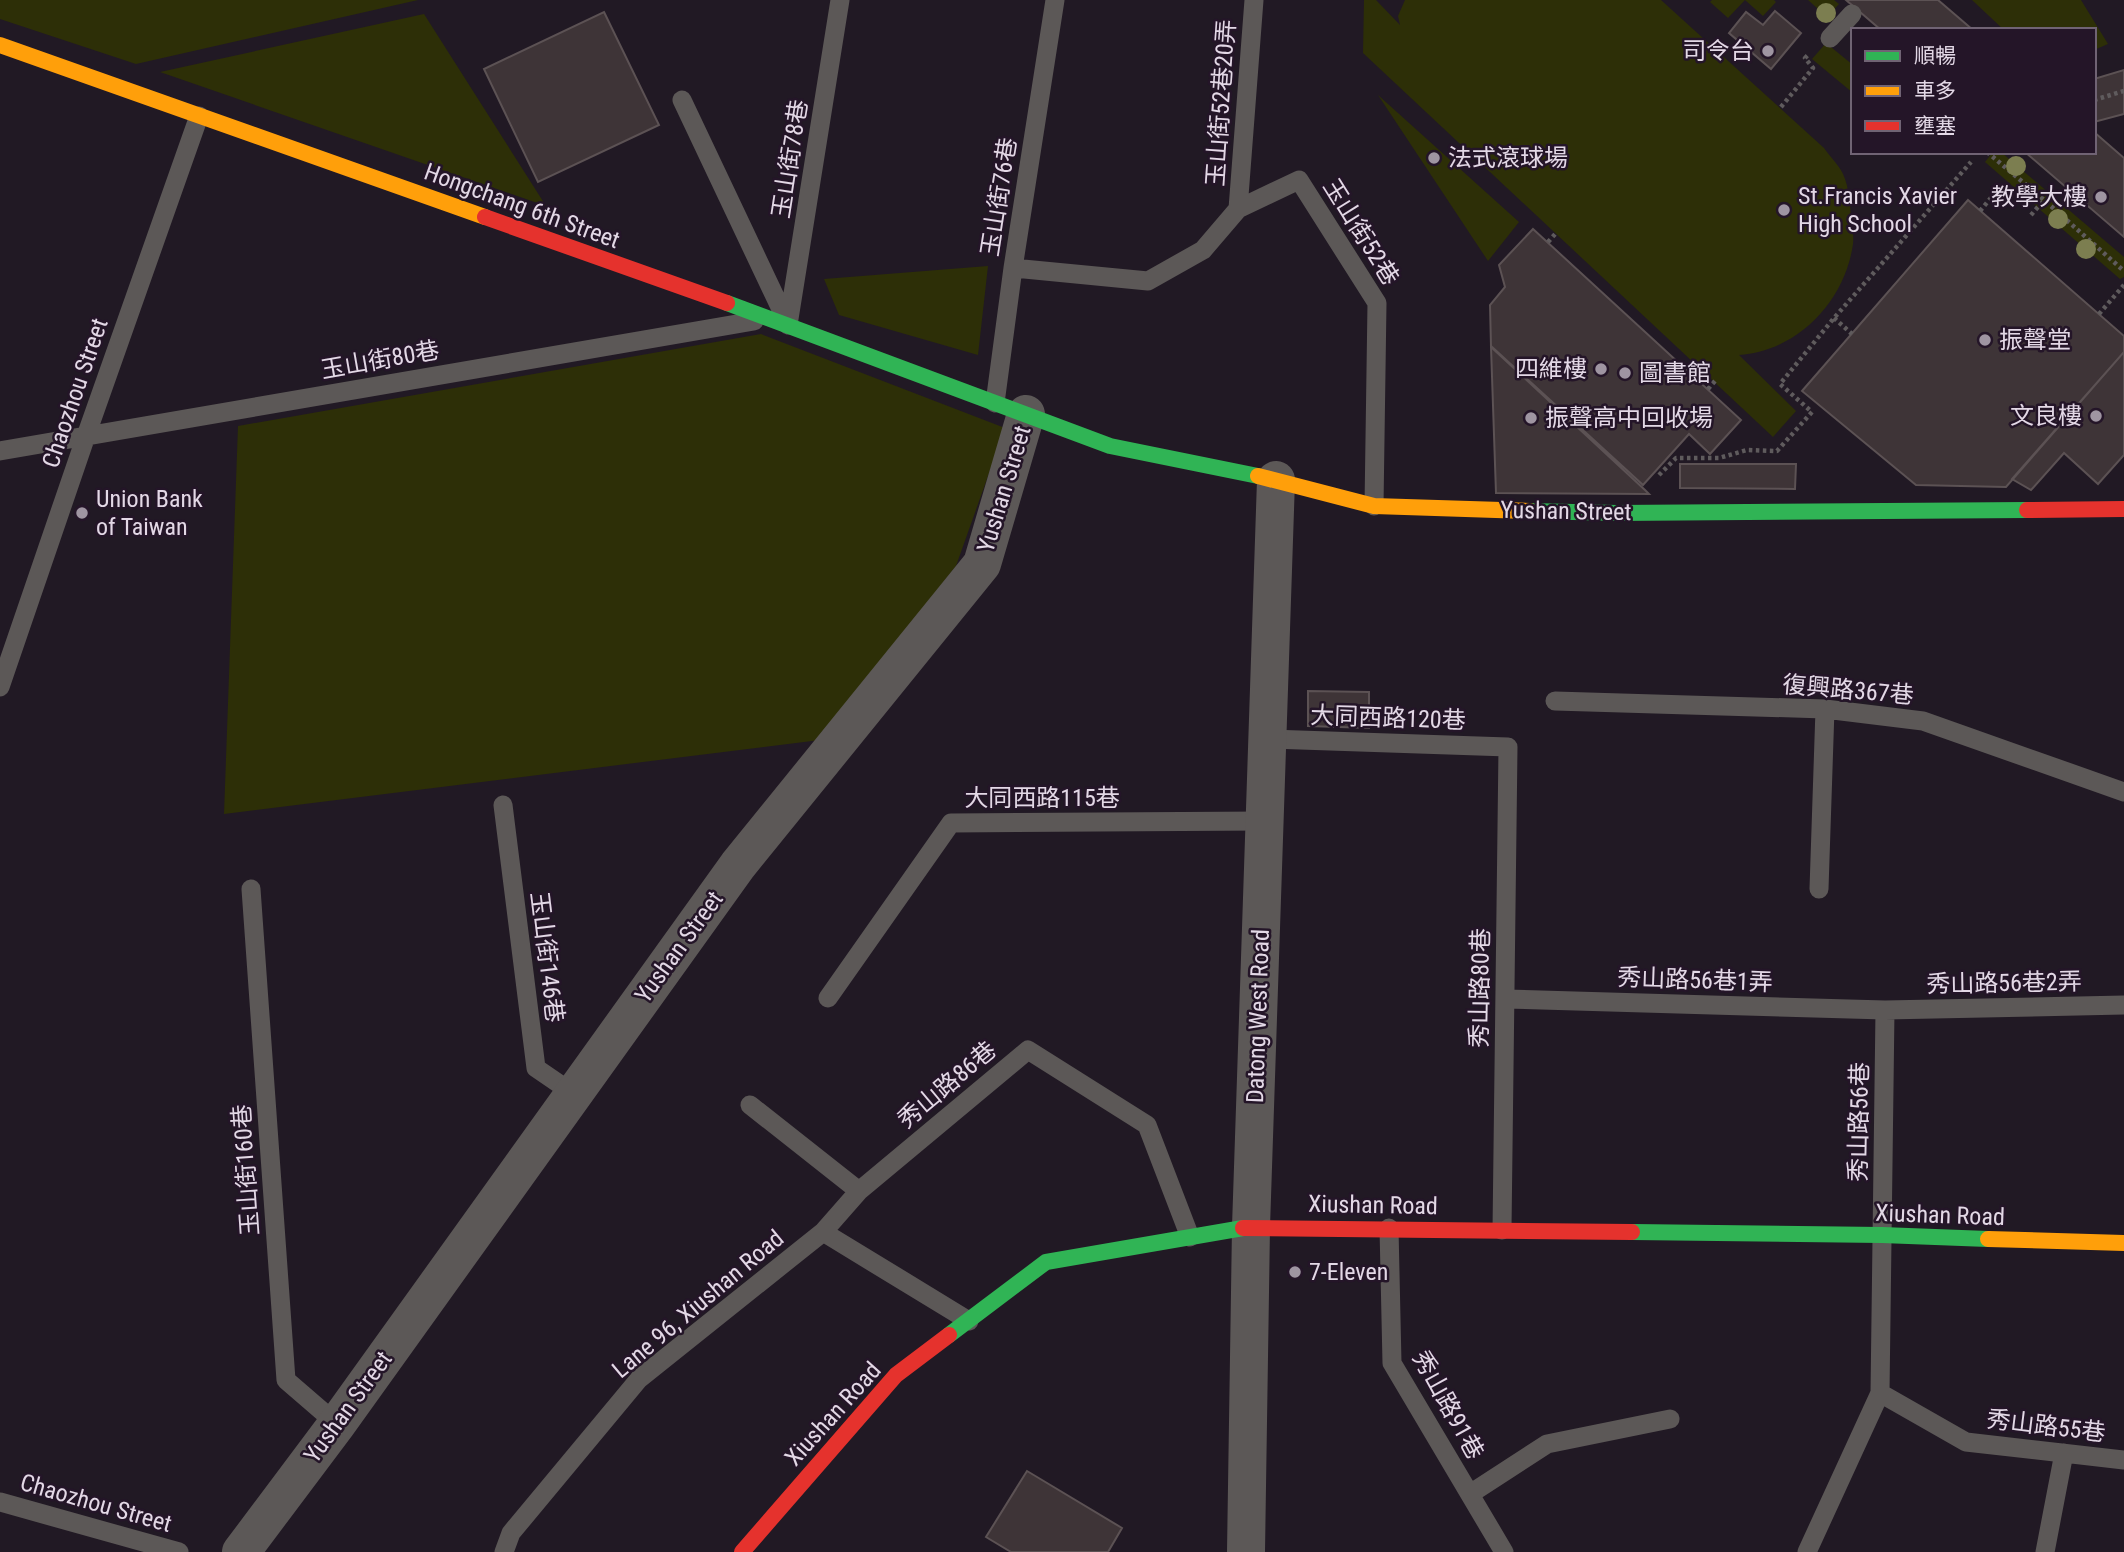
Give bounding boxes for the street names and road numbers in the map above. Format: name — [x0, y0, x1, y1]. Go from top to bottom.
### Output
street label: 玉山街52巷20弄 — [1201, 19, 1241, 187]
street label: 玉山街78巷 — [767, 98, 813, 220]
street label: 玉山街76巷 — [976, 136, 1022, 258]
street label: Hongchang 6th Street — [421, 158, 623, 254]
street label: 玉山街52巷 — [1317, 174, 1405, 290]
street label: Chaozhou Street — [36, 315, 114, 471]
street label: 玉山街80巷 — [319, 336, 441, 384]
street label: Yushan Street — [971, 422, 1037, 556]
street label: Yushan Street — [1500, 496, 1632, 526]
street label: 復興路367巷 — [1781, 670, 1915, 710]
street label: 大同西路120巷 — [1310, 701, 1466, 735]
street label: 大同西路115巷 — [964, 784, 1120, 812]
street label: Yushan Street — [629, 886, 729, 1008]
street label: 玉山街146巷 — [525, 890, 569, 1024]
street label: 秀山路80巷 — [1465, 928, 1495, 1048]
street label: Datong West Road — [1241, 929, 1275, 1103]
street label: 秀山路56巷1弄 — [1617, 963, 1773, 997]
street label: 秀山路56巷2弄 — [1926, 968, 2082, 998]
street label: 秀山路86巷 — [892, 1036, 1002, 1134]
street label: 秀山路56巷 — [1844, 1062, 1874, 1182]
street label: 玉山街160巷 — [227, 1103, 265, 1237]
street label: Xiushan Road — [1308, 1190, 1438, 1220]
street label: Xiushan Road — [1875, 1199, 2005, 1231]
street label: Lane 96, Xiushan Road — [607, 1224, 789, 1384]
street label: Yushan Street — [298, 1346, 398, 1468]
street label: 秀山路91巷 — [1407, 1346, 1489, 1464]
street label: Xiushan Road — [779, 1356, 887, 1472]
street label: 秀山路55巷 — [1985, 1405, 2107, 1447]
street label: Chaozhou Street — [17, 1468, 175, 1538]

